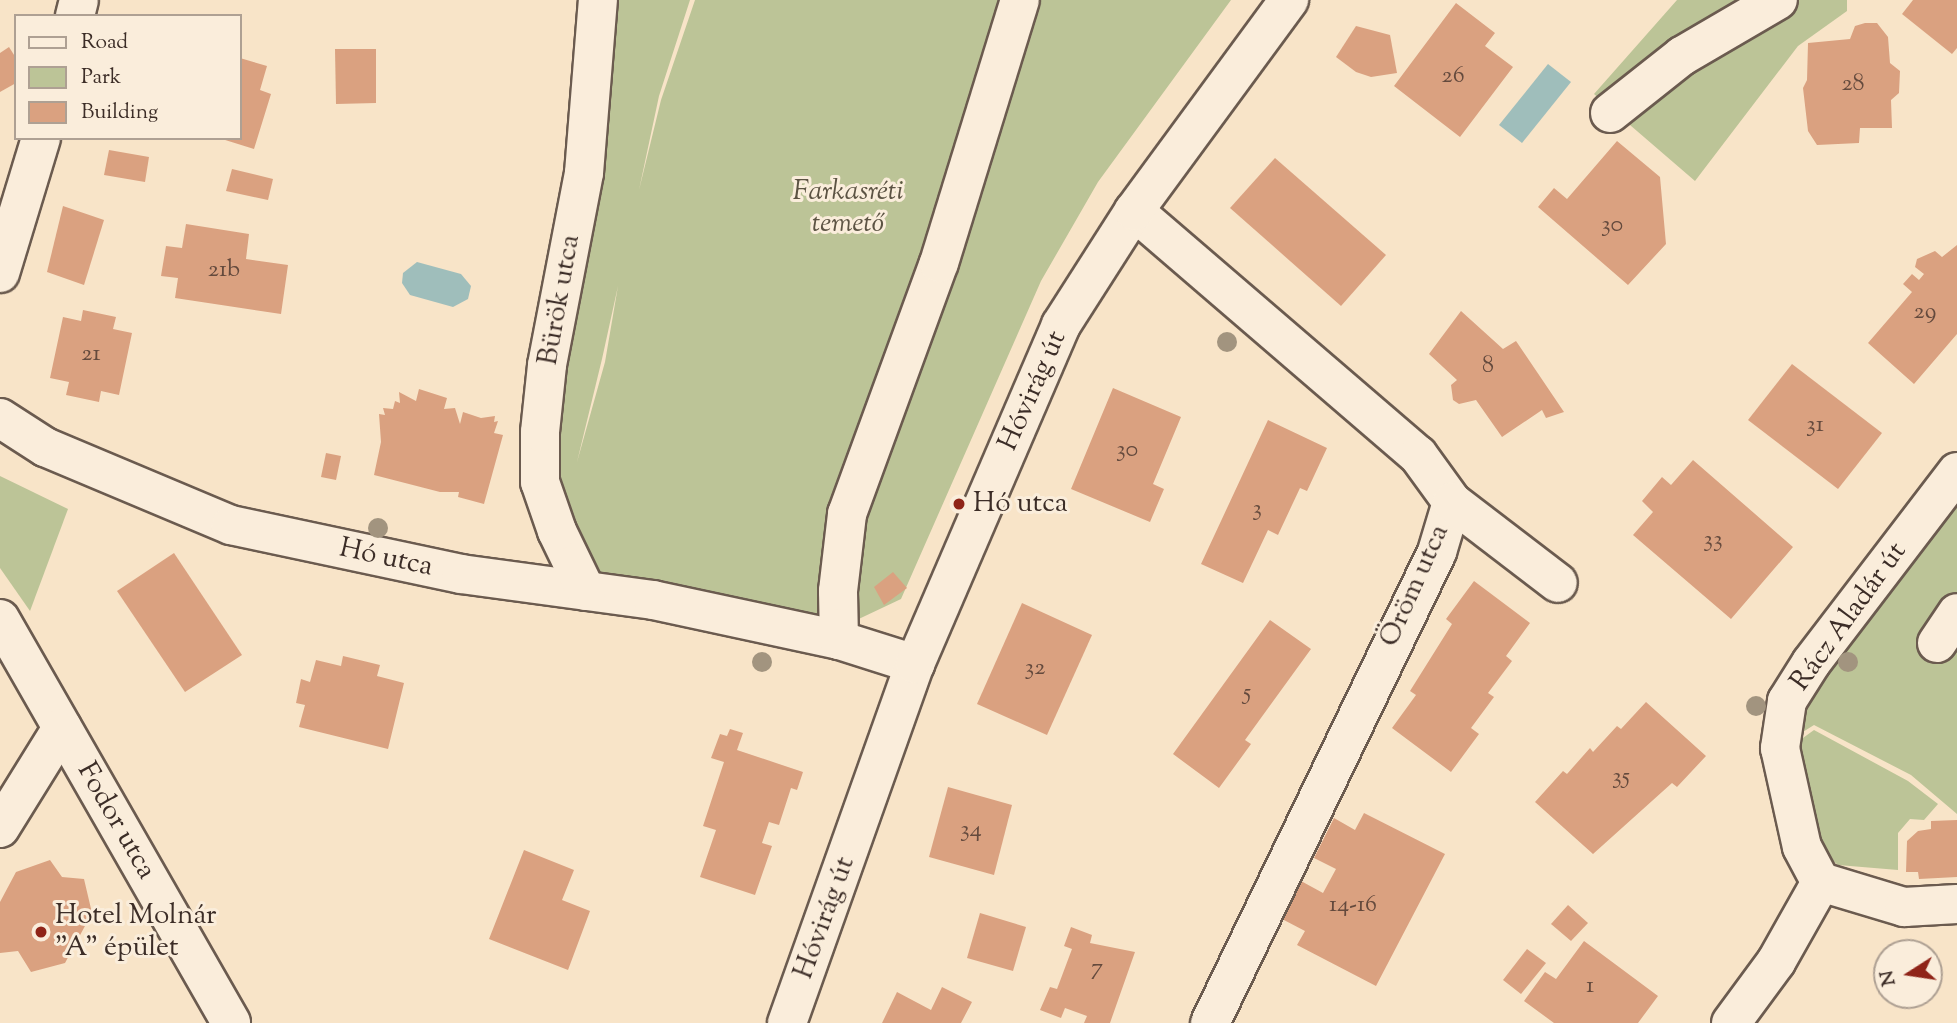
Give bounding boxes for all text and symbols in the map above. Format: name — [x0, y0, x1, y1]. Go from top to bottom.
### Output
legend — [14, 14, 242, 140]
text: Road — [81, 28, 128, 58]
text: Park — [81, 63, 121, 93]
house number: 26 — [1441, 63, 1465, 91]
house number: 28 — [1841, 71, 1865, 99]
text: Building — [81, 98, 158, 128]
park label: Farkasréti temető — [793, 175, 903, 241]
house number: 30 — [1601, 212, 1623, 240]
street label: Bürök utca — [532, 232, 588, 368]
house number: 21b — [208, 257, 240, 285]
house number: 29 — [1914, 299, 1936, 327]
street label: Hóvirág út — [992, 326, 1074, 456]
house number: 21 — [81, 341, 101, 369]
house number: 8 — [1482, 353, 1494, 381]
house number: 31 — [1806, 412, 1824, 440]
house number: 30 — [1116, 437, 1138, 465]
place label: Hó utca — [973, 487, 1068, 521]
marker: Hó utca — [951, 496, 967, 512]
house number: 3 — [1252, 496, 1262, 524]
street label: Öröm utca — [1373, 520, 1457, 652]
house number: 33 — [1703, 527, 1723, 555]
street label: Hó utca — [336, 532, 436, 584]
street label: Rácz Aladár út — [1784, 536, 1914, 698]
house number: 32 — [1025, 655, 1045, 683]
house number: 5 — [1243, 680, 1251, 708]
street label: Fodor utca — [69, 757, 163, 885]
house number: 35 — [1612, 764, 1630, 792]
house number: 34 — [960, 817, 982, 845]
street label: Hóvirág út — [787, 852, 863, 984]
house number: 14-16 — [1329, 892, 1377, 920]
place label: Hotel Molnár "A" épület — [55, 899, 216, 965]
marker: Hotel Molnár "A" épület — [33, 924, 49, 940]
north arrow — [1873, 939, 1943, 1009]
house number: 7 — [1091, 955, 1103, 983]
text: N — [1874, 968, 1904, 988]
house number: 1 — [1586, 973, 1594, 1001]

